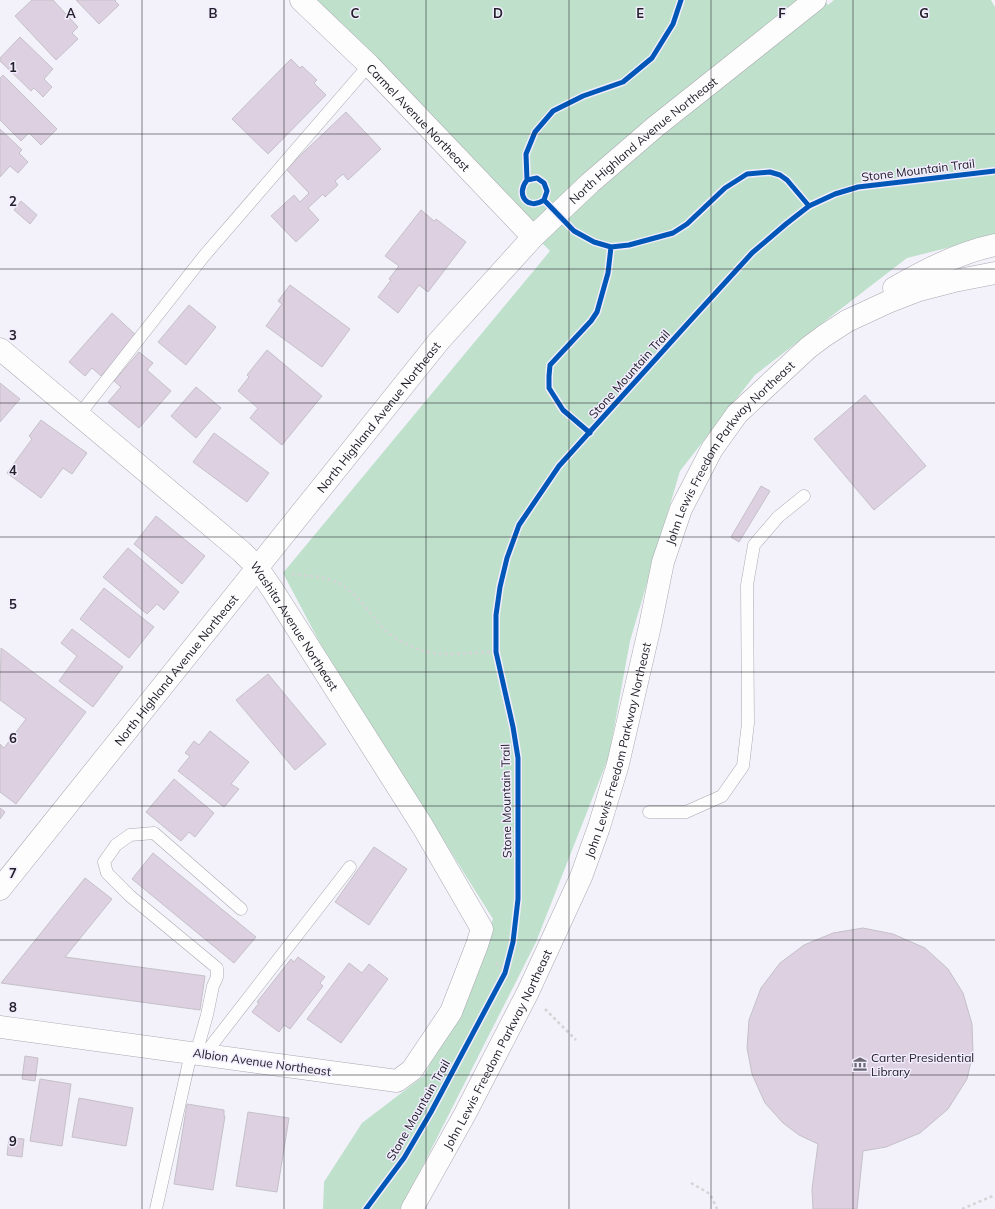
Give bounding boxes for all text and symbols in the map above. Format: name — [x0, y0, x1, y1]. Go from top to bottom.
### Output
text: A — [66, 5, 76, 21]
text: B — [209, 5, 218, 21]
text: C — [351, 5, 360, 21]
text: D — [493, 5, 503, 21]
text: E — [636, 5, 644, 21]
text: F — [778, 5, 786, 21]
text: G — [919, 5, 929, 21]
text: 1 — [9, 59, 17, 75]
street label: Carmel Avenue Northeast — [364, 60, 473, 174]
street label: North Highland Avenue Northeast — [566, 73, 720, 207]
street label: Stone Mountain Trail — [860, 156, 976, 184]
text: 2 — [9, 193, 17, 209]
text: 3 — [9, 327, 17, 343]
street label: Stone Mountain Trail — [585, 327, 673, 421]
street label: North Highland Avenue Northeast — [313, 338, 443, 495]
street label: John Lewis Freedom Parkway Northeast — [662, 357, 797, 546]
text: 4 — [9, 462, 17, 478]
street label: Washita Avenue Northeast — [248, 558, 342, 693]
street label: North Highland Avenue Northeast — [111, 591, 241, 748]
text: 5 — [9, 596, 17, 612]
street label: John Lewis Freedom Parkway Northeast — [581, 641, 653, 860]
text: 6 — [9, 730, 17, 746]
street label: Stone Mountain Trail — [498, 744, 514, 858]
text: 7 — [9, 865, 17, 881]
street label: John Lewis Freedom Parkway Northeast — [439, 947, 554, 1152]
text: 8 — [9, 999, 17, 1015]
street label: Albion Avenue Northeast — [192, 1045, 332, 1079]
place label: Carter Presidential Library — [871, 1050, 974, 1079]
museum icon: Carter Presidential Library — [852, 1056, 868, 1072]
street label: Stone Mountain Trail — [383, 1057, 453, 1163]
text: 9 — [9, 1133, 17, 1149]

